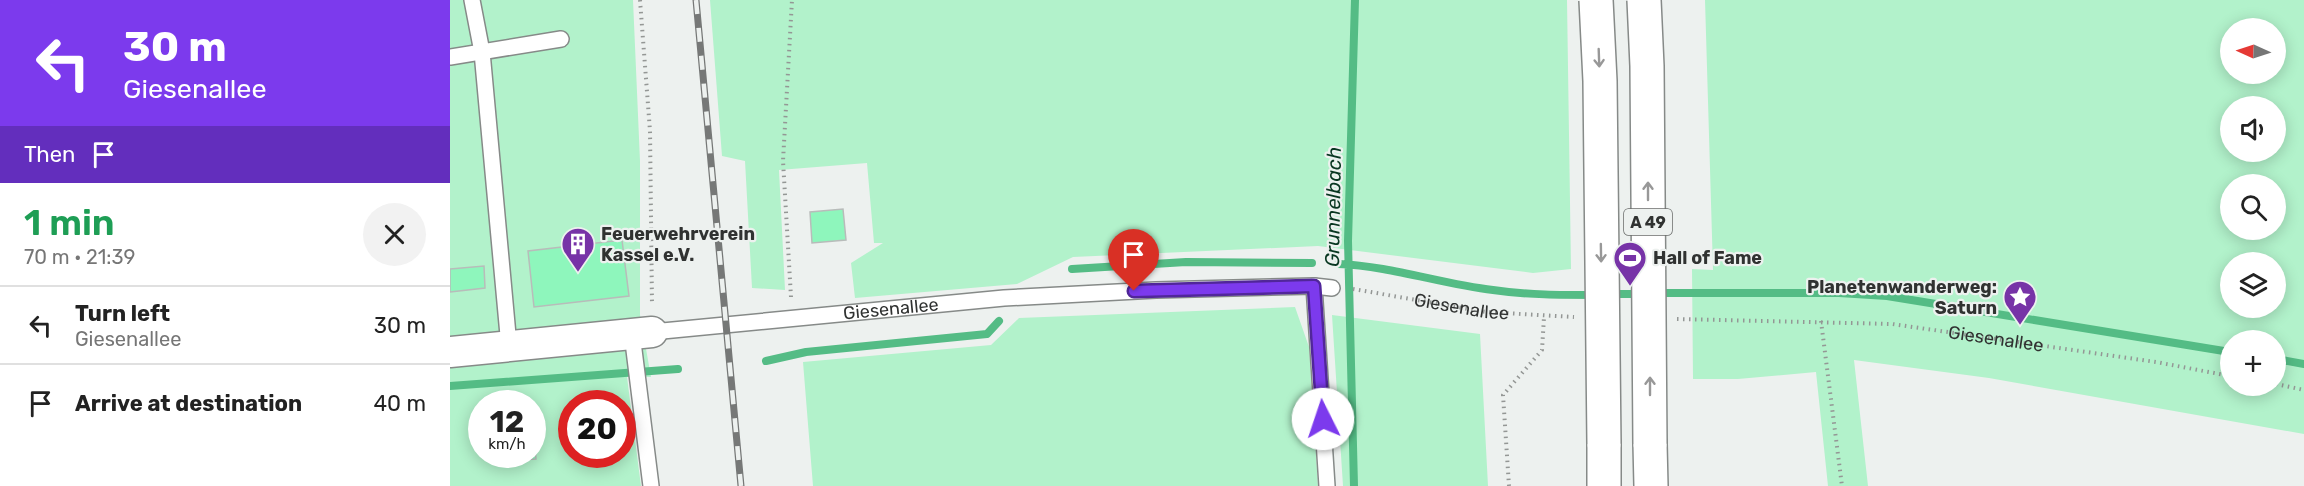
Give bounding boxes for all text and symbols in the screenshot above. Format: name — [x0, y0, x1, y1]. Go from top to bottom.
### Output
north arrow — [2220, 18, 2286, 84]
map controls — [2220, 18, 2286, 396]
text: 30 m — [123, 22, 227, 72]
icon: left — [24, 24, 102, 102]
one-way arrow — [1593, 48, 1604, 68]
text: Giesenallee — [123, 73, 267, 105]
button: sound — [2220, 96, 2286, 162]
icon: arrive — [87, 138, 120, 171]
text: Then — [24, 141, 75, 168]
water label: Grunnelbach — [1320, 147, 1346, 267]
button: search — [2220, 174, 2286, 240]
one-way arrow — [1642, 181, 1654, 201]
text: 1 min — [24, 201, 115, 244]
button: close — [363, 203, 426, 266]
road number: A 49 — [1624, 209, 1672, 235]
place label: Feuerwehrverein Kassel e.V. — [601, 223, 755, 266]
building icon: Feuerwehrverein Kassel e.V. — [560, 226, 596, 273]
pin — [1108, 229, 1159, 291]
icon: arrive — [1117, 238, 1150, 271]
sports icon: Hall of Fame — [1612, 240, 1648, 287]
one-way arrow — [1596, 243, 1607, 263]
text: 70 m · 21:39 — [24, 245, 135, 269]
place label: Hall of Fame — [1653, 247, 1762, 269]
button: layers — [2220, 252, 2286, 318]
place label: Planetenwanderweg: Saturn — [1807, 276, 1997, 319]
place icon: Planetenwanderweg: Saturn — [2002, 279, 2038, 326]
street label: Giesenallee — [1412, 289, 1510, 324]
street label: Giesenallee — [842, 293, 940, 324]
text: Turn left — [75, 300, 170, 327]
icon: left — [24, 309, 57, 342]
text: 30 m — [374, 312, 426, 339]
street label: Giesenallee — [1947, 321, 2045, 357]
text: Giesenallee — [75, 327, 181, 351]
button: + — [2220, 330, 2286, 396]
one-way arrow — [1644, 376, 1656, 396]
icon: arrive — [24, 387, 57, 420]
position arrow — [1291, 387, 1355, 451]
text: Arrive at destination — [75, 390, 302, 417]
text: 40 m — [373, 390, 426, 417]
speed limit sign: 20 — [558, 390, 636, 468]
text: 12 — [490, 404, 524, 440]
text: km/h — [488, 435, 526, 453]

